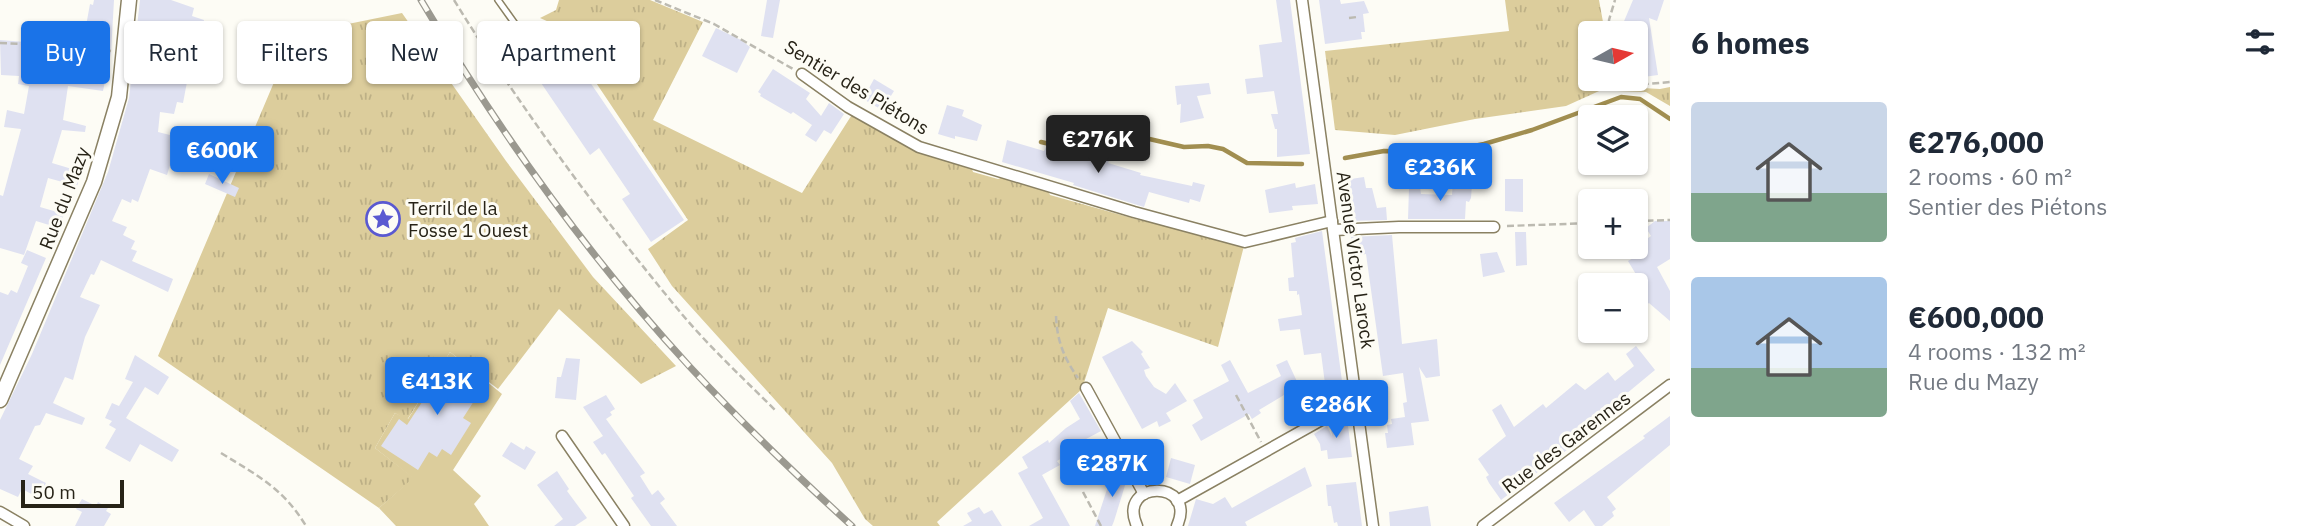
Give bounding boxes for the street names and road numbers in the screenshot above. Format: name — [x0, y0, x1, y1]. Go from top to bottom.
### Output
street label: Sentier des Piétons — [780, 34, 934, 140]
street label: Rue du Mazy — [33, 143, 95, 253]
street label: Avenue Victor Larock — [1332, 170, 1380, 350]
street label: Rue des Garennes — [1497, 386, 1635, 498]

